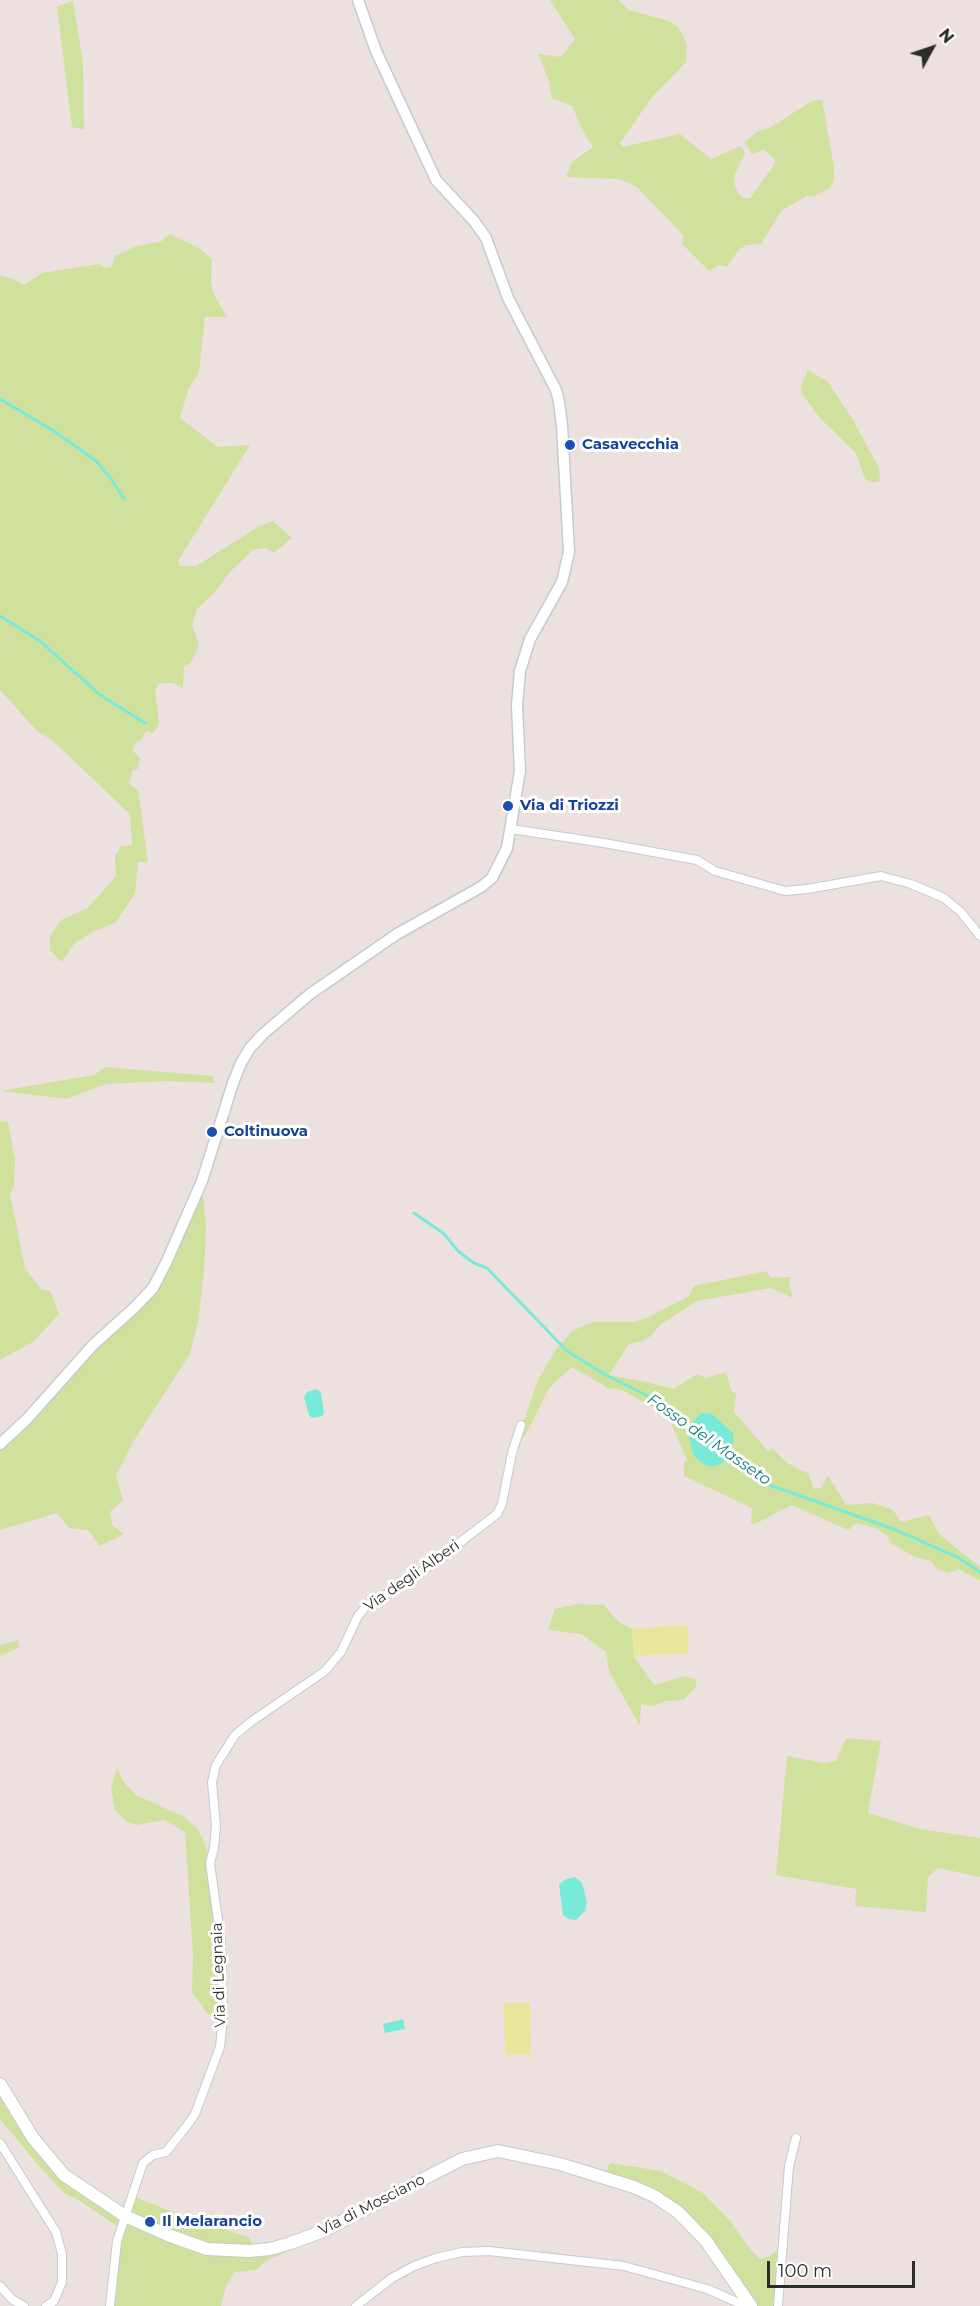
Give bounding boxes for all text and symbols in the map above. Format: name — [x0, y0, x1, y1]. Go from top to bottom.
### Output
north arrow — [902, 18, 962, 78]
text: N — [935, 25, 958, 47]
place label: Casavecchia — [582, 436, 679, 454]
marker: Casavecchia — [563, 438, 577, 452]
place label: Via di Triozzi — [520, 797, 619, 815]
marker: Via di Triozzi — [501, 799, 515, 813]
place label: Coltinuova — [224, 1123, 308, 1141]
marker: Coltinuova — [205, 1125, 219, 1139]
water label: Fosso del Masseto — [644, 1390, 774, 1490]
street label: Via degli Alberi — [361, 1536, 463, 1616]
street label: Via di Legnaia — [208, 1922, 230, 2028]
street label: Via di Mosciano — [316, 2170, 428, 2240]
place label: Il Melarancio — [162, 2213, 262, 2231]
marker: Il Melarancio — [143, 2215, 157, 2229]
scale bar — [770, 2249, 918, 2287]
text: 100 m — [778, 2260, 832, 2282]

